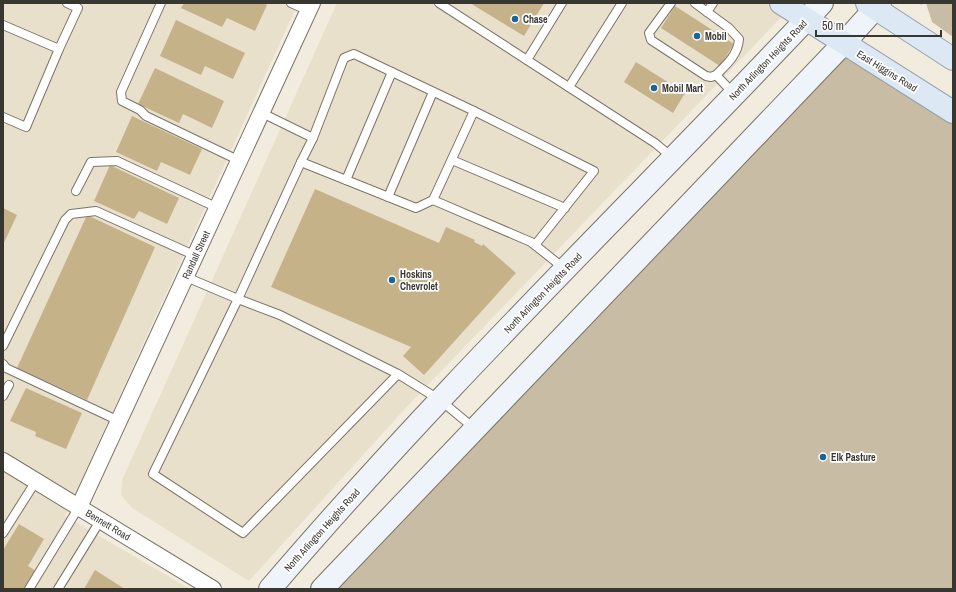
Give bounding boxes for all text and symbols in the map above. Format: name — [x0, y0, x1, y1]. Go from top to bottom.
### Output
scale bar — [816, 12, 941, 38]
place label: Chase — [523, 13, 548, 26]
marker: Chase — [510, 14, 520, 24]
street label: North Arlington Heights Road — [726, 17, 810, 103]
text: 50 m — [822, 18, 844, 34]
place label: Mobil — [705, 30, 726, 43]
marker: Mobil — [692, 31, 702, 41]
street label: East Higgins Road — [854, 47, 920, 95]
place label: Mobil Mart — [662, 82, 703, 95]
marker: Mobil Mart — [649, 83, 659, 93]
street label: Randall Street — [179, 228, 213, 281]
street label: North Arlington Heights Road — [501, 250, 585, 336]
place label: Hoskins Chevrolet — [400, 268, 438, 293]
marker: Hoskins Chevrolet — [387, 275, 397, 285]
place label: Elk Pasture — [831, 451, 876, 464]
marker: Elk Pasture — [818, 452, 828, 462]
street label: North Arlington Heights Road — [281, 486, 363, 574]
street label: Bennett Road — [83, 507, 133, 543]

